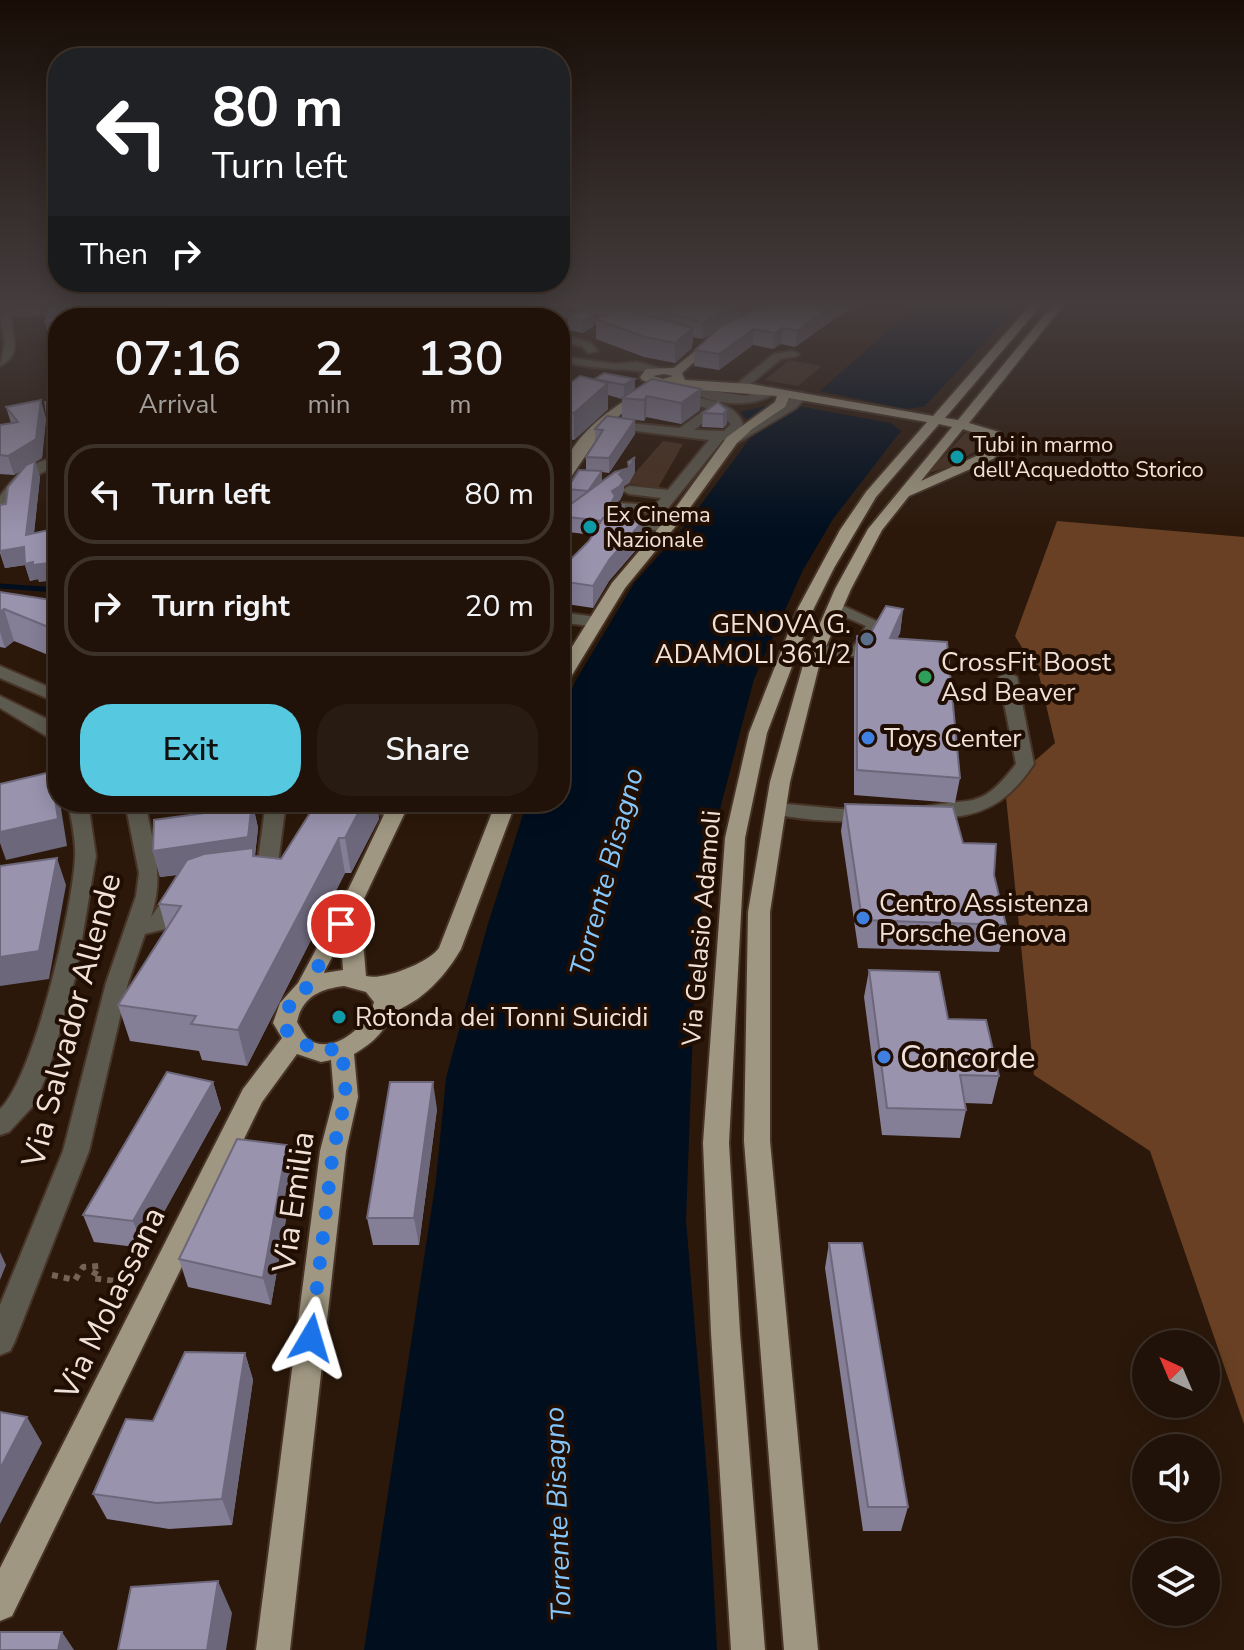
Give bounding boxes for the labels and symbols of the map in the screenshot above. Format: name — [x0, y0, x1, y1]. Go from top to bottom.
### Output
place label: Tubi in marmo dell'Acquedotto Storico — [973, 430, 1204, 485]
marker: Tubi in marmo dell'Acquedotto Storico — [948, 448, 966, 466]
place label: Ex Cinema Nazionale — [606, 500, 711, 555]
marker: Ex Cinema Nazionale — [581, 518, 599, 536]
place label: GENOVA G. ADAMOLI 361/2 — [655, 607, 851, 672]
marker: GENOVA G. ADAMOLI 361/2 — [858, 630, 876, 648]
place label: CrossFit Boost Asd Beaver — [941, 645, 1112, 710]
marker: CrossFit Boost Asd Beaver — [916, 668, 934, 686]
place label: Toys Center — [884, 721, 1022, 756]
marker: Toys Center — [859, 729, 877, 747]
water label: Torrente Bisagno — [561, 764, 653, 981]
street label: Via Gelasio Adamoli — [674, 809, 729, 1048]
street label: Via Salvador Allende — [11, 868, 131, 1173]
place label: Centro Assistenza Porsche Genova — [879, 886, 1089, 951]
pin — [307, 890, 375, 958]
marker: Centro Assistenza Porsche Genova — [854, 909, 872, 927]
place label: Rotonda dei Tonni Suicidi — [355, 1000, 648, 1035]
marker: Rotonda dei Tonni Suicidi — [330, 1008, 348, 1026]
place label: Concorde — [900, 1036, 1036, 1079]
marker: Concorde — [875, 1048, 893, 1066]
street label: Via Emilia — [262, 1129, 325, 1276]
street label: Via Molassana — [45, 1200, 176, 1408]
position arrow — [269, 1296, 353, 1380]
north arrow — [1132, 1330, 1220, 1418]
water label: Torrente Bisagno — [535, 1406, 581, 1622]

